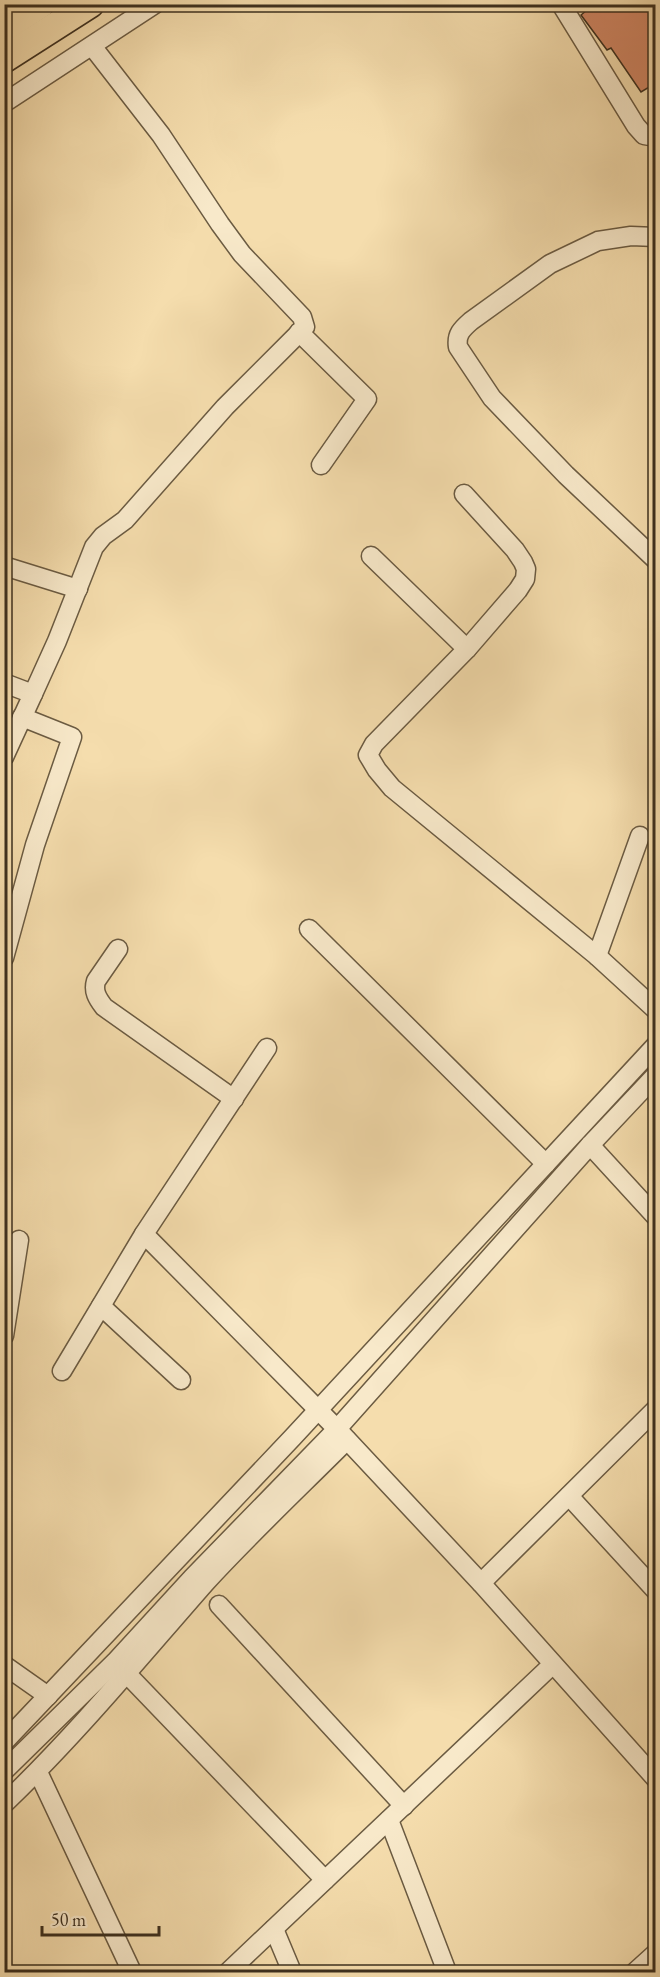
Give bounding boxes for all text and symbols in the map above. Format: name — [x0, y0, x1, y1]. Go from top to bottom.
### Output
scale bar — [42, 1899, 159, 1937]
text: 50 m — [51, 1908, 86, 1931]

